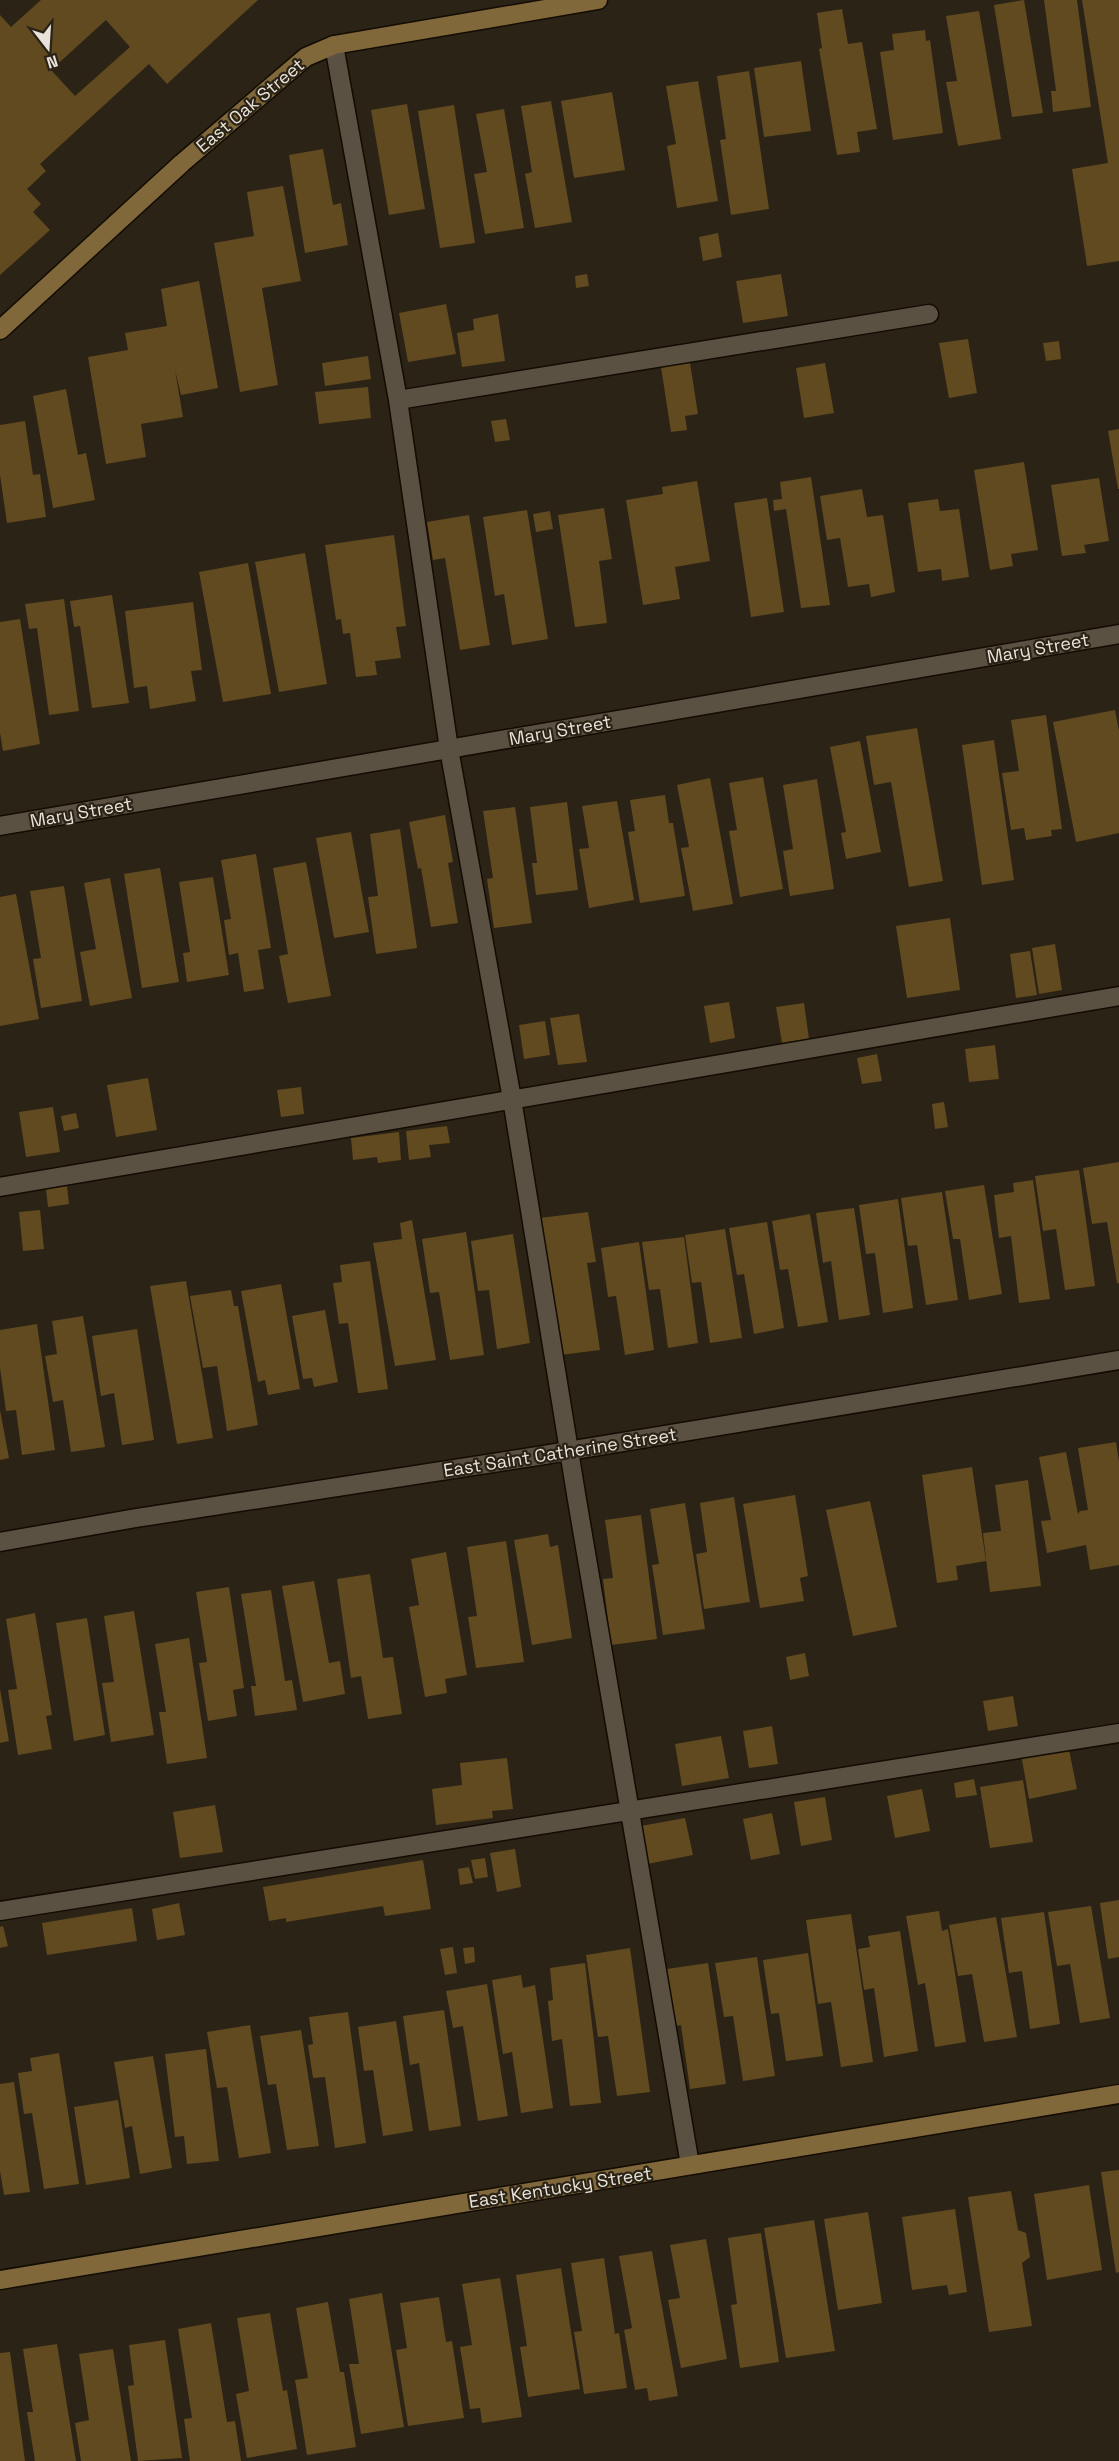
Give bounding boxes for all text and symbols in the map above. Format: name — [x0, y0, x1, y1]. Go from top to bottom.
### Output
north arrow — [18, 18, 78, 78]
text: N — [44, 50, 60, 73]
street label: East Oak Street — [191, 53, 309, 157]
street label: Mary Street — [985, 628, 1091, 668]
street label: Mary Street — [507, 710, 613, 750]
street label: Mary Street — [28, 792, 134, 832]
street label: East Saint Catherine Street — [442, 1422, 678, 1482]
street label: East Kentucky Street — [467, 2161, 653, 2213]

